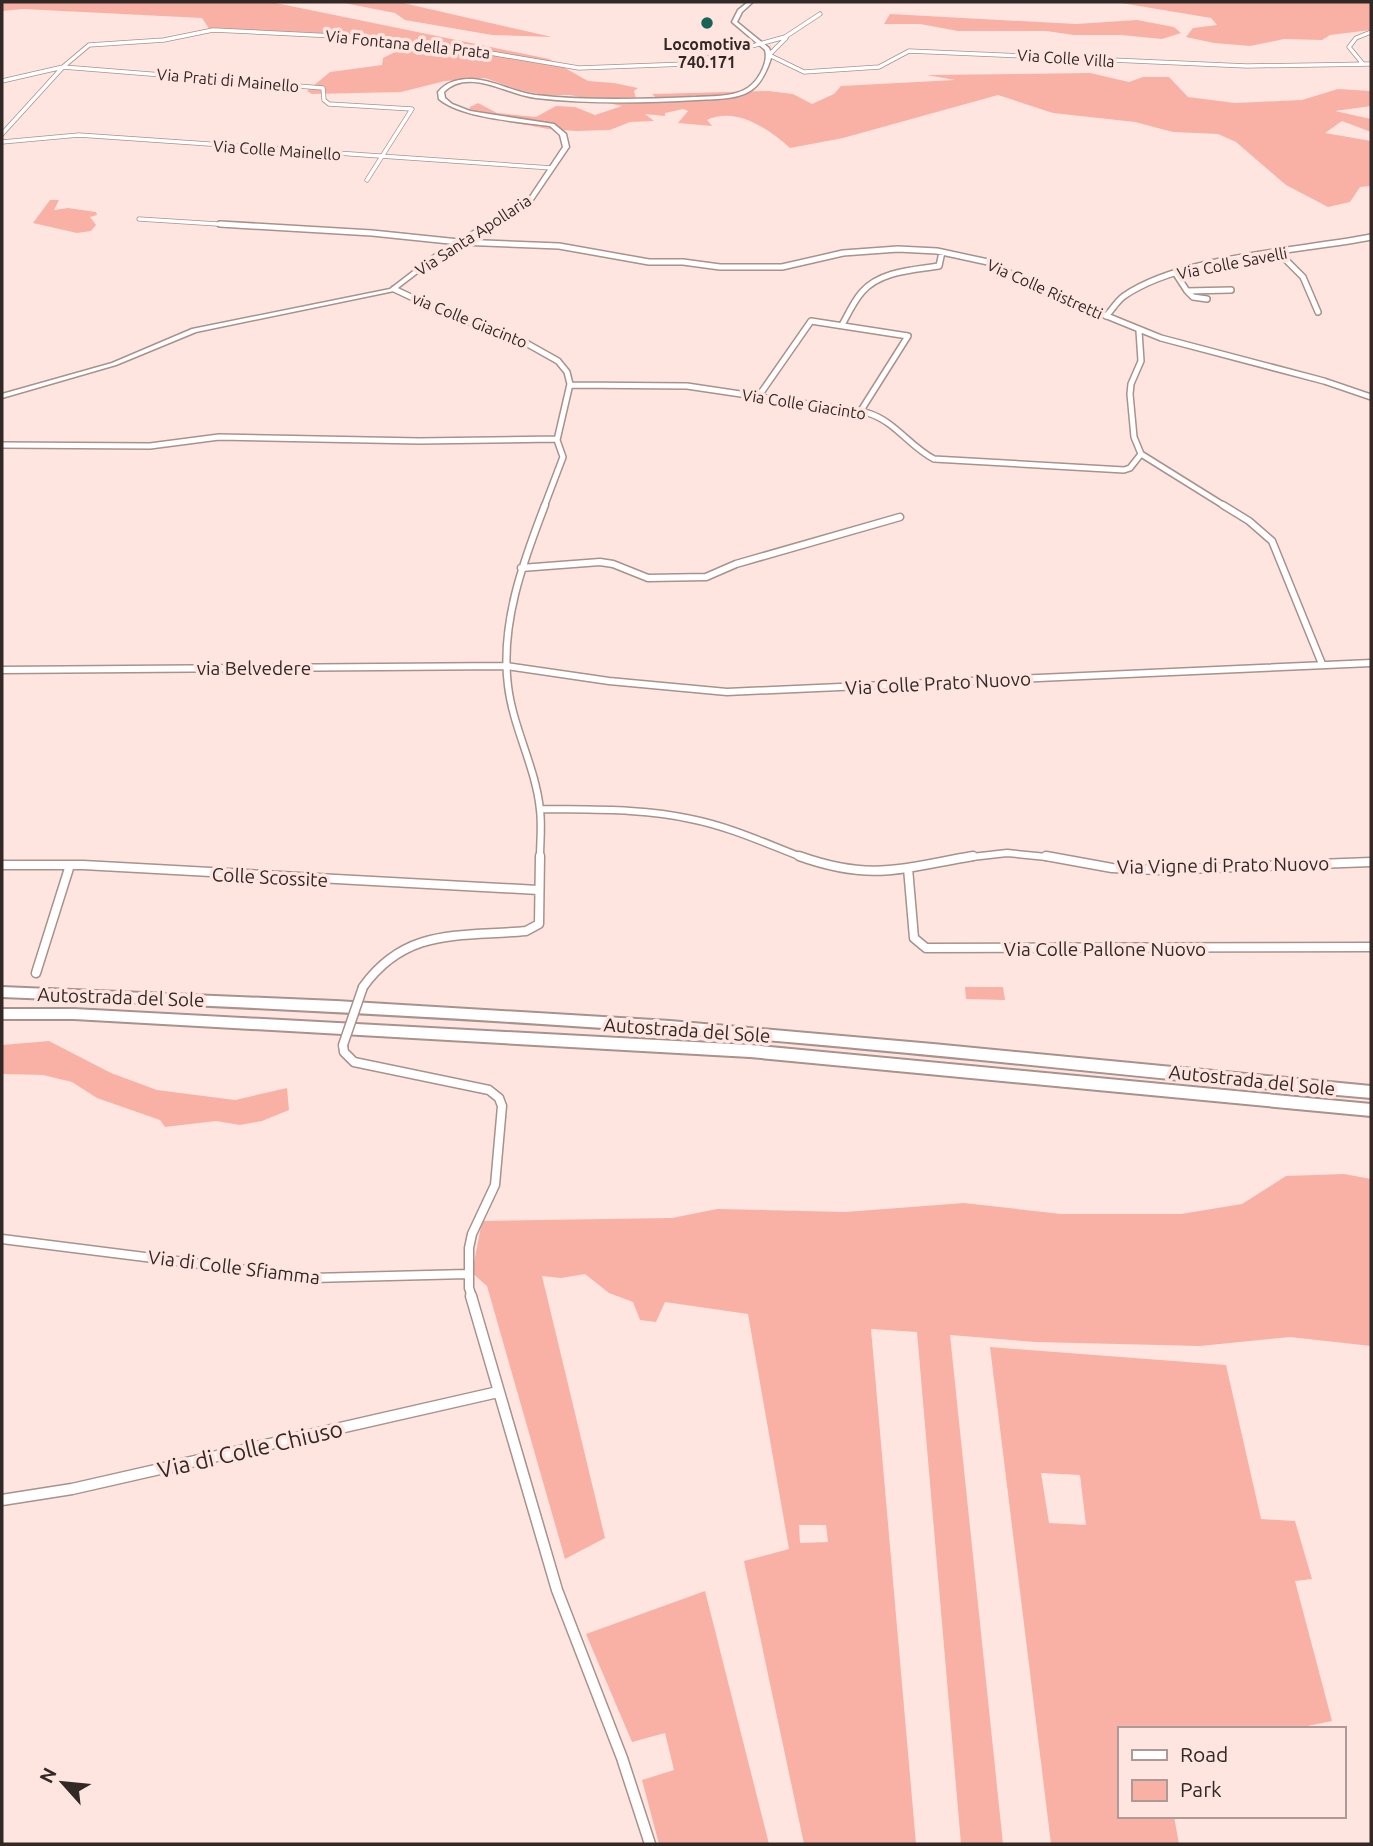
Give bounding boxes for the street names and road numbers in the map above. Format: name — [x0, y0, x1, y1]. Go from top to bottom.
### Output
street label: Via Fontana della Prata — [325, 26, 491, 62]
street label: Via Colle Villa — [1017, 46, 1115, 70]
street label: Via Prati di Mainello — [156, 65, 300, 95]
street label: Via Colle Mainello — [212, 137, 342, 163]
street label: Via Santa Apollaria — [412, 191, 534, 279]
street label: Via Colle Savelli — [1175, 243, 1289, 283]
street label: Via Colle Ristretti — [984, 255, 1106, 323]
street label: via Colle Giacinto — [410, 289, 530, 351]
street label: Via Colle Giacinto — [741, 385, 867, 423]
street label: via Belvedere — [197, 657, 311, 679]
street label: Via Colle Prato Nuovo — [845, 667, 1031, 699]
street label: Via Vigne di Prato Nuovo — [1117, 852, 1329, 878]
street label: Colle Scossite — [211, 863, 329, 891]
street label: Via Colle Pallone Nuovo — [1004, 938, 1206, 960]
street label: Autostrada del Sole — [37, 983, 205, 1011]
street label: Autostrada del Sole — [603, 1013, 771, 1047]
street label: Autostrada del Sole — [1168, 1060, 1336, 1100]
street label: Via di Colle Sfiamma — [147, 1246, 321, 1288]
street label: Via di Colle Chiuso — [155, 1416, 345, 1482]

